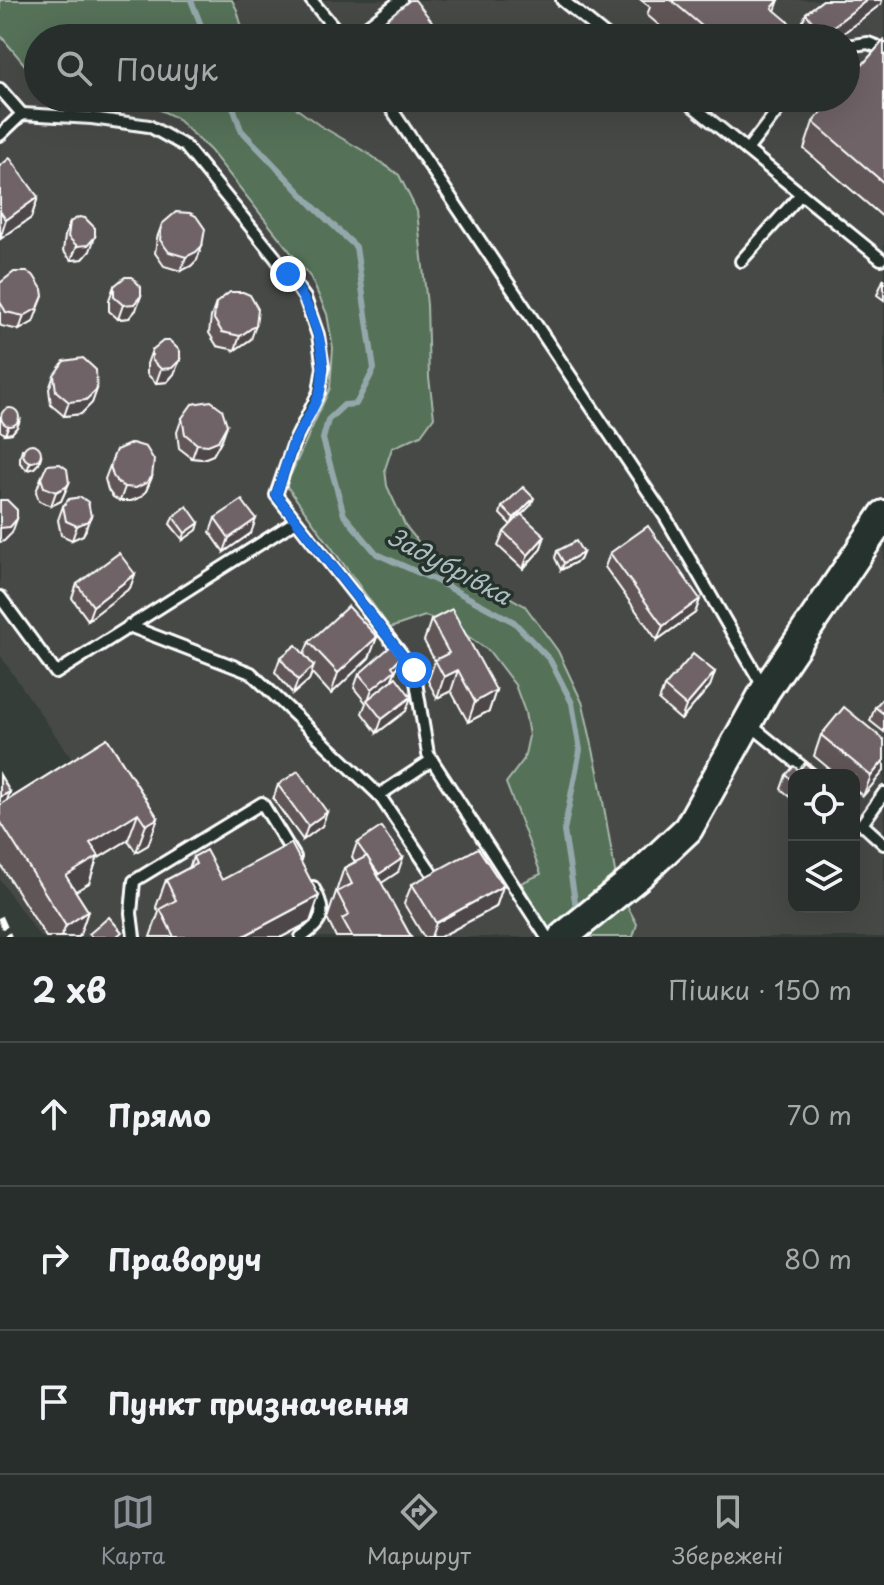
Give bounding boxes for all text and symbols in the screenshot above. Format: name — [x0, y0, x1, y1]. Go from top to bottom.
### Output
search box — [24, 24, 860, 112]
icon: search — [52, 46, 96, 90]
text: Пошук — [116, 46, 218, 91]
route end — [270, 256, 306, 292]
water label: Задубрівка — [382, 518, 519, 613]
route start — [396, 652, 432, 688]
map controls — [788, 769, 860, 913]
button: locate — [788, 769, 860, 841]
button: layers — [788, 841, 860, 913]
text: 2 хв — [32, 963, 107, 1015]
text: Пішки · 150 m — [668, 970, 852, 1009]
icon: ahead — [32, 1092, 76, 1136]
text: Прямо — [108, 1092, 211, 1137]
text: 70 m — [787, 1095, 852, 1134]
icon: right — [32, 1236, 76, 1280]
text: Праворуч — [108, 1236, 262, 1281]
text: 80 m — [784, 1239, 852, 1278]
icon: arrive — [32, 1380, 76, 1424]
text: Пункт призначення — [108, 1380, 409, 1425]
tab: Карта — [101, 1490, 165, 1571]
tab: Маршрут — [367, 1490, 471, 1571]
tab: Збережені — [673, 1490, 783, 1571]

